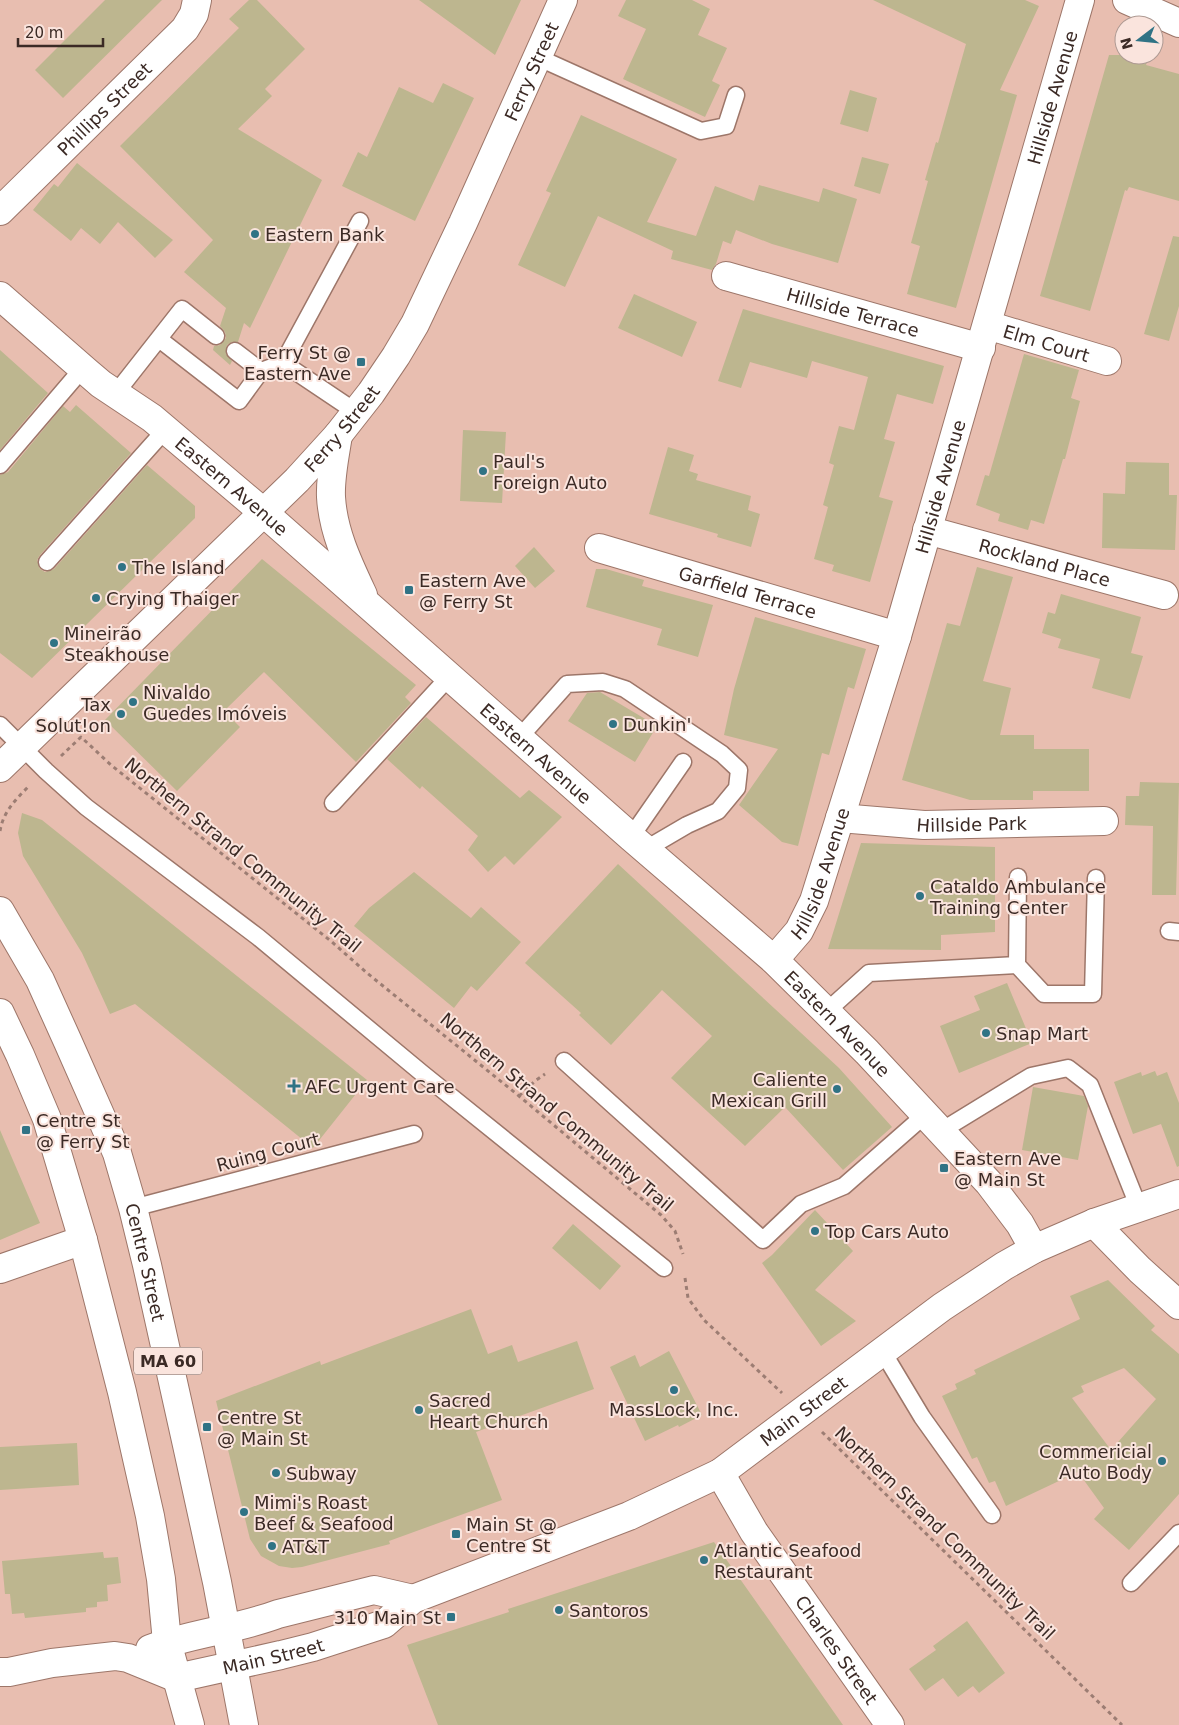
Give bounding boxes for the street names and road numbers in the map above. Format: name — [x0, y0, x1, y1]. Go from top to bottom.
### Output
street label: Ferry Street — [500, 19, 562, 124]
street label: Hillside Avenue — [1023, 28, 1081, 167]
street label: Phillips Street — [53, 58, 156, 159]
street label: Hillside Terrace — [784, 283, 922, 341]
street label: Elm Court — [1001, 320, 1092, 366]
street label: Ferry Street — [300, 381, 384, 476]
street label: Hillside Avenue — [911, 417, 969, 556]
street label: Eastern Avenue — [171, 432, 292, 540]
street label: Rockland Place — [976, 534, 1113, 590]
street label: Garfield Terrace — [676, 562, 819, 622]
street label: Eastern Avenue — [476, 699, 596, 808]
street label: Northern Strand Community Trail — [121, 753, 365, 957]
street label: Hillside Avenue — [786, 805, 853, 943]
street label: Hillside Park — [916, 812, 1028, 836]
street label: Eastern Avenue — [780, 966, 895, 1081]
street label: Northern Strand Community Trail — [436, 1008, 678, 1216]
street label: Ruing Court — [214, 1128, 322, 1176]
street label: Centre Street — [122, 1201, 170, 1323]
road number: MA 60 — [134, 1348, 202, 1374]
street label: Main Street — [756, 1371, 851, 1450]
street label: Northern Strand Community Trail — [831, 1422, 1059, 1644]
street label: Charles Street — [791, 1591, 882, 1708]
street label: Main Street — [220, 1634, 327, 1678]

